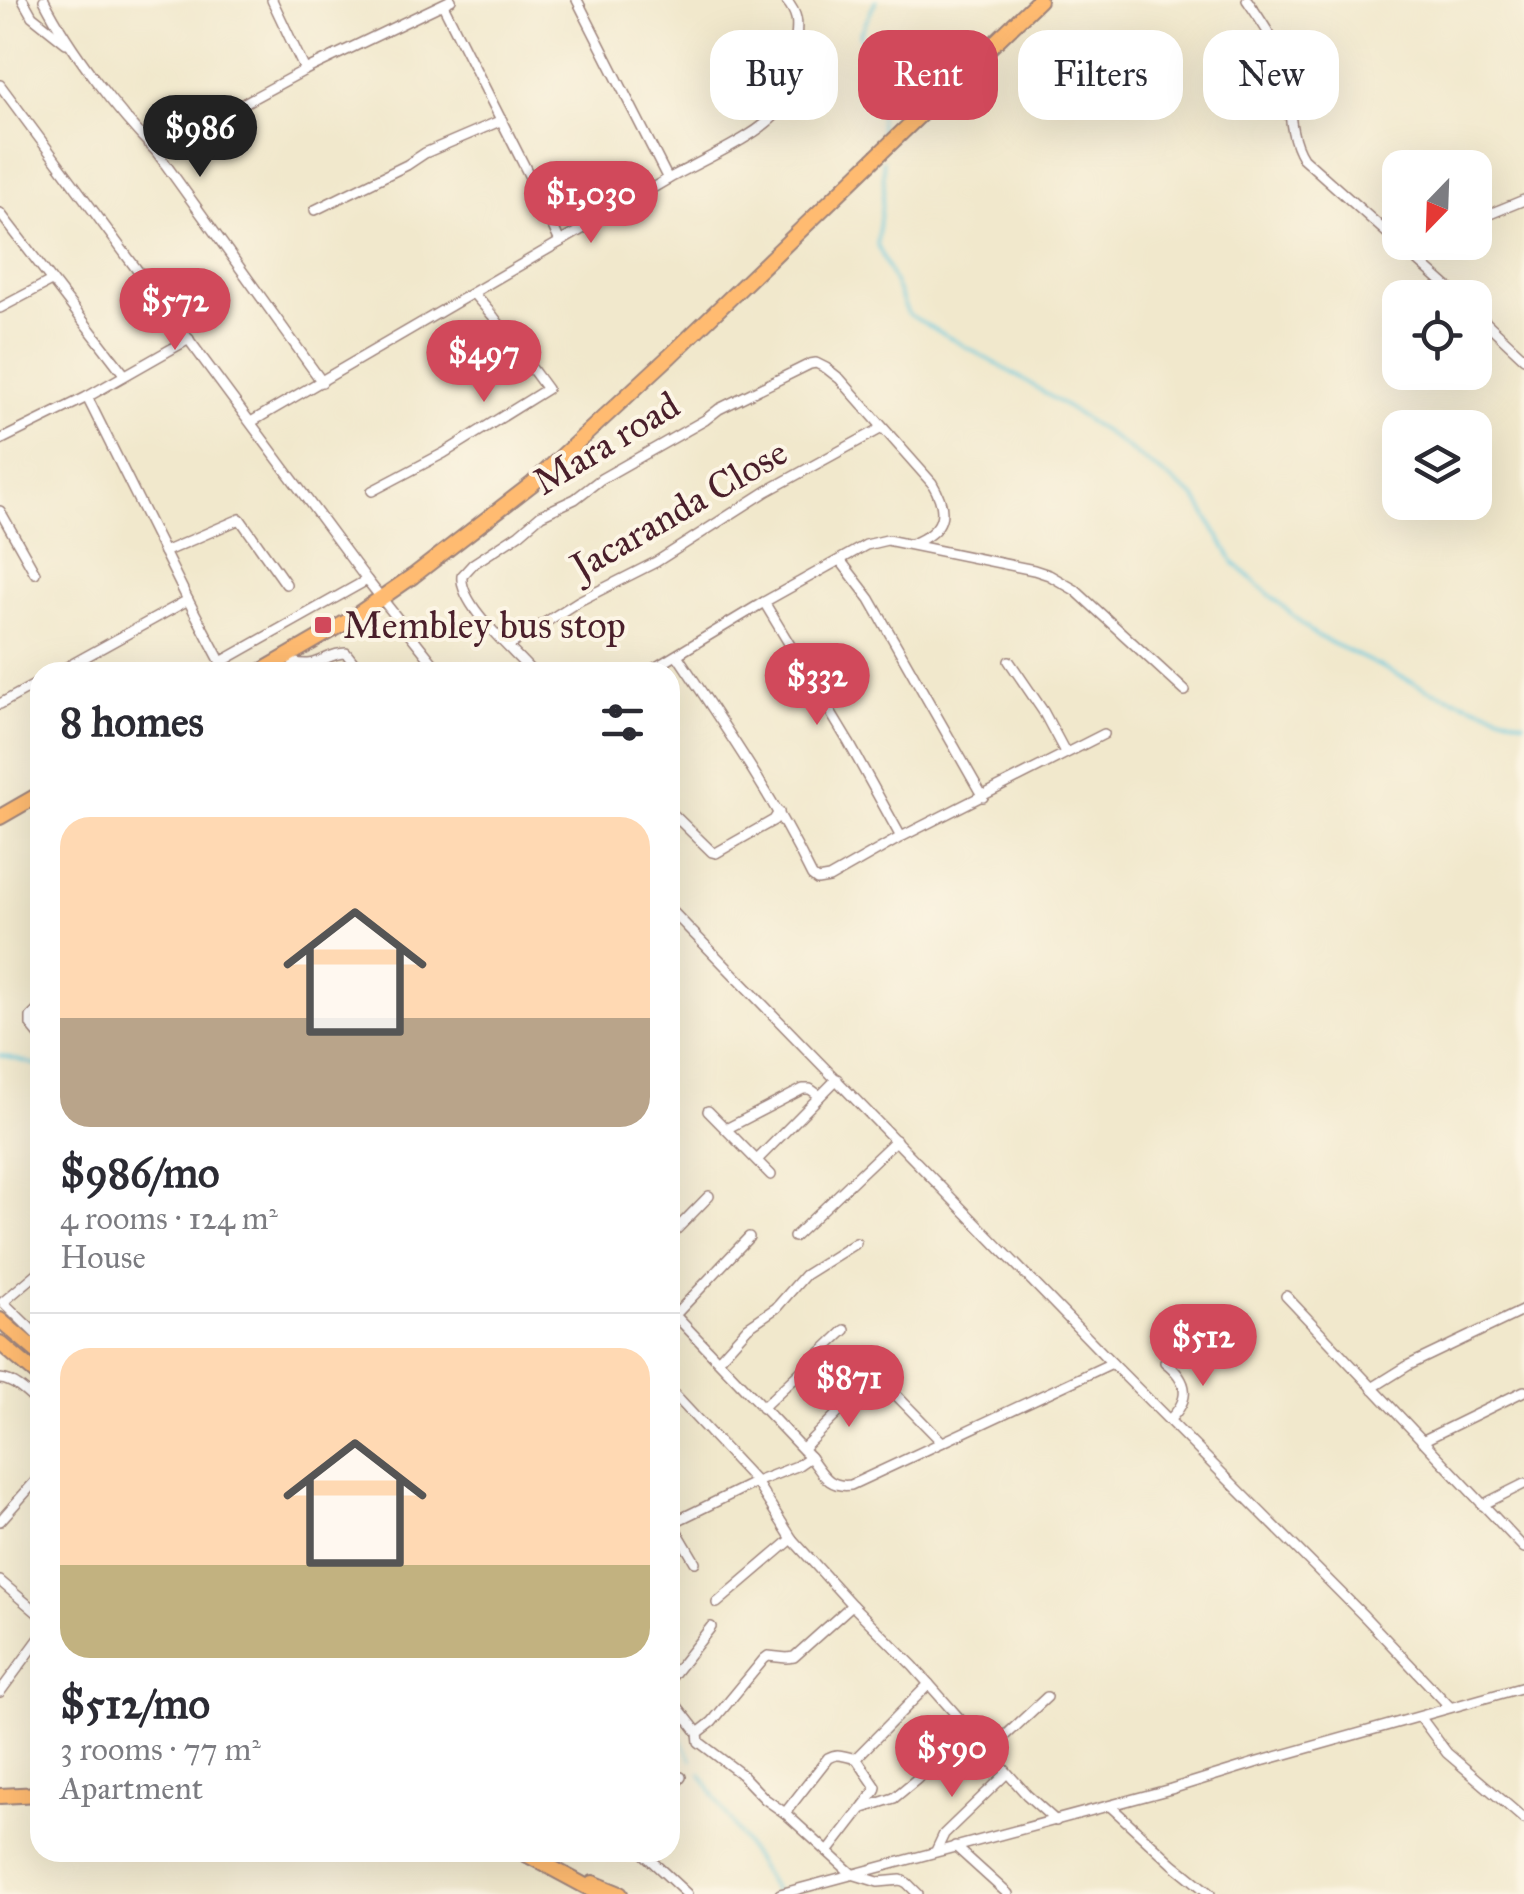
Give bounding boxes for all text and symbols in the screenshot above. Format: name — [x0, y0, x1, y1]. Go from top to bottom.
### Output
chip: Buy — [710, 30, 838, 120]
chip: Rent — [858, 30, 998, 120]
chip: Filters — [1018, 30, 1183, 120]
chip: New — [1203, 30, 1339, 120]
pin: $986 — [141, 95, 259, 180]
text: $986 — [165, 108, 235, 147]
north arrow — [1382, 150, 1492, 260]
map controls — [1382, 150, 1492, 520]
pin: $1,030 — [510, 161, 672, 246]
text: $1,030 — [546, 174, 636, 213]
pin: $572 — [116, 268, 234, 353]
button: locate — [1382, 280, 1492, 390]
text: $572 — [142, 281, 208, 320]
pin: $497 — [425, 320, 543, 405]
text: $497 — [448, 333, 520, 372]
street label: Mara road — [525, 381, 687, 505]
button: layers — [1382, 410, 1492, 520]
street label: Jacaranda Close — [559, 429, 796, 592]
place label: Membley bus stop — [343, 602, 626, 648]
marker: Membley bus stop — [312, 614, 334, 636]
pin: $332 — [758, 643, 876, 728]
text: $332 — [787, 656, 847, 695]
icon: filters — [595, 695, 650, 750]
text: 8 homes — [60, 696, 204, 748]
icon: home — [265, 882, 445, 1062]
text: $986/mo — [60, 1147, 220, 1199]
text: 4 rooms · 124 m² — [60, 1199, 278, 1238]
text: House — [60, 1238, 146, 1277]
pin: $512 — [1144, 1304, 1262, 1389]
text: $512 — [1172, 1317, 1234, 1356]
pin: $871 — [790, 1345, 908, 1430]
text: $871 — [816, 1358, 882, 1397]
icon: home — [265, 1413, 445, 1593]
text: $512/mo — [60, 1678, 210, 1730]
pin: $590 — [893, 1715, 1011, 1800]
text: $590 — [917, 1728, 987, 1767]
text: 3 rooms · 77 m² — [60, 1730, 261, 1769]
text: Apartment — [60, 1769, 203, 1808]

